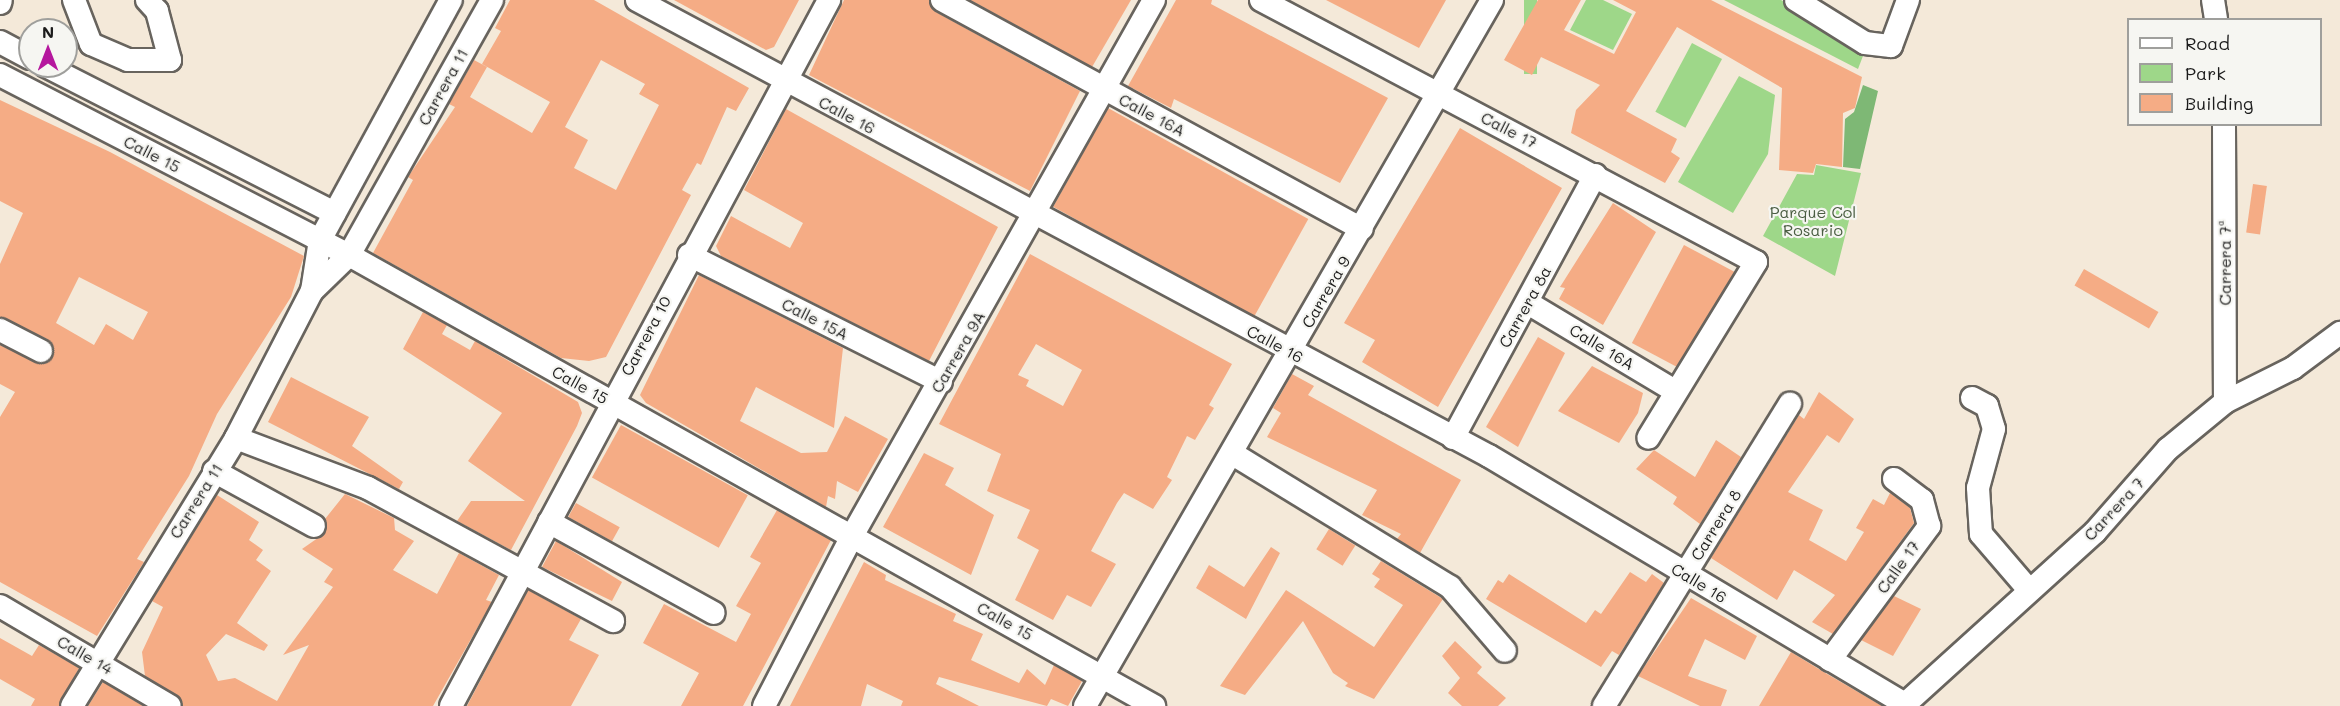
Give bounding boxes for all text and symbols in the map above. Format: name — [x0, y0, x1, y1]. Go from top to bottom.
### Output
north arrow — [18, 18, 78, 78]
legend — [2127, 18, 2322, 126]
text: N — [42, 21, 54, 42]
text: Road — [2185, 31, 2230, 55]
street label: Carrera 11 — [414, 45, 472, 129]
text: Park — [2185, 61, 2226, 85]
street label: Calle 16A — [1116, 90, 1188, 140]
text: Building — [2185, 91, 2253, 115]
street label: Calle 16 — [815, 92, 879, 138]
street label: Calle 17 — [1478, 108, 1540, 152]
street label: Calle 15 — [120, 132, 184, 176]
park label: Parque Col Rosario — [1770, 202, 1856, 240]
street label: Carrera 7ª — [2215, 220, 2235, 306]
street label: Carrera 9 — [1298, 253, 1354, 331]
street label: Carrera 8a — [1495, 263, 1555, 351]
street label: Carrera 10 — [617, 293, 675, 379]
street label: Calle 15A — [779, 294, 851, 344]
street label: Carrera 9A — [927, 308, 989, 396]
street label: Calle 16A — [1566, 320, 1638, 374]
street label: Calle 16 — [1243, 321, 1307, 367]
street label: Calle 15 — [549, 362, 611, 408]
street label: Carrera 11 — [165, 460, 227, 542]
street label: Carrera 7 — [2080, 473, 2148, 545]
street label: Carrera 8 — [1687, 486, 1745, 564]
street label: Calle 17 — [1872, 537, 1924, 597]
street label: Calle 16 — [1668, 559, 1730, 607]
street label: Calle 15 — [974, 598, 1036, 644]
street label: Calle 14 — [54, 631, 116, 679]

